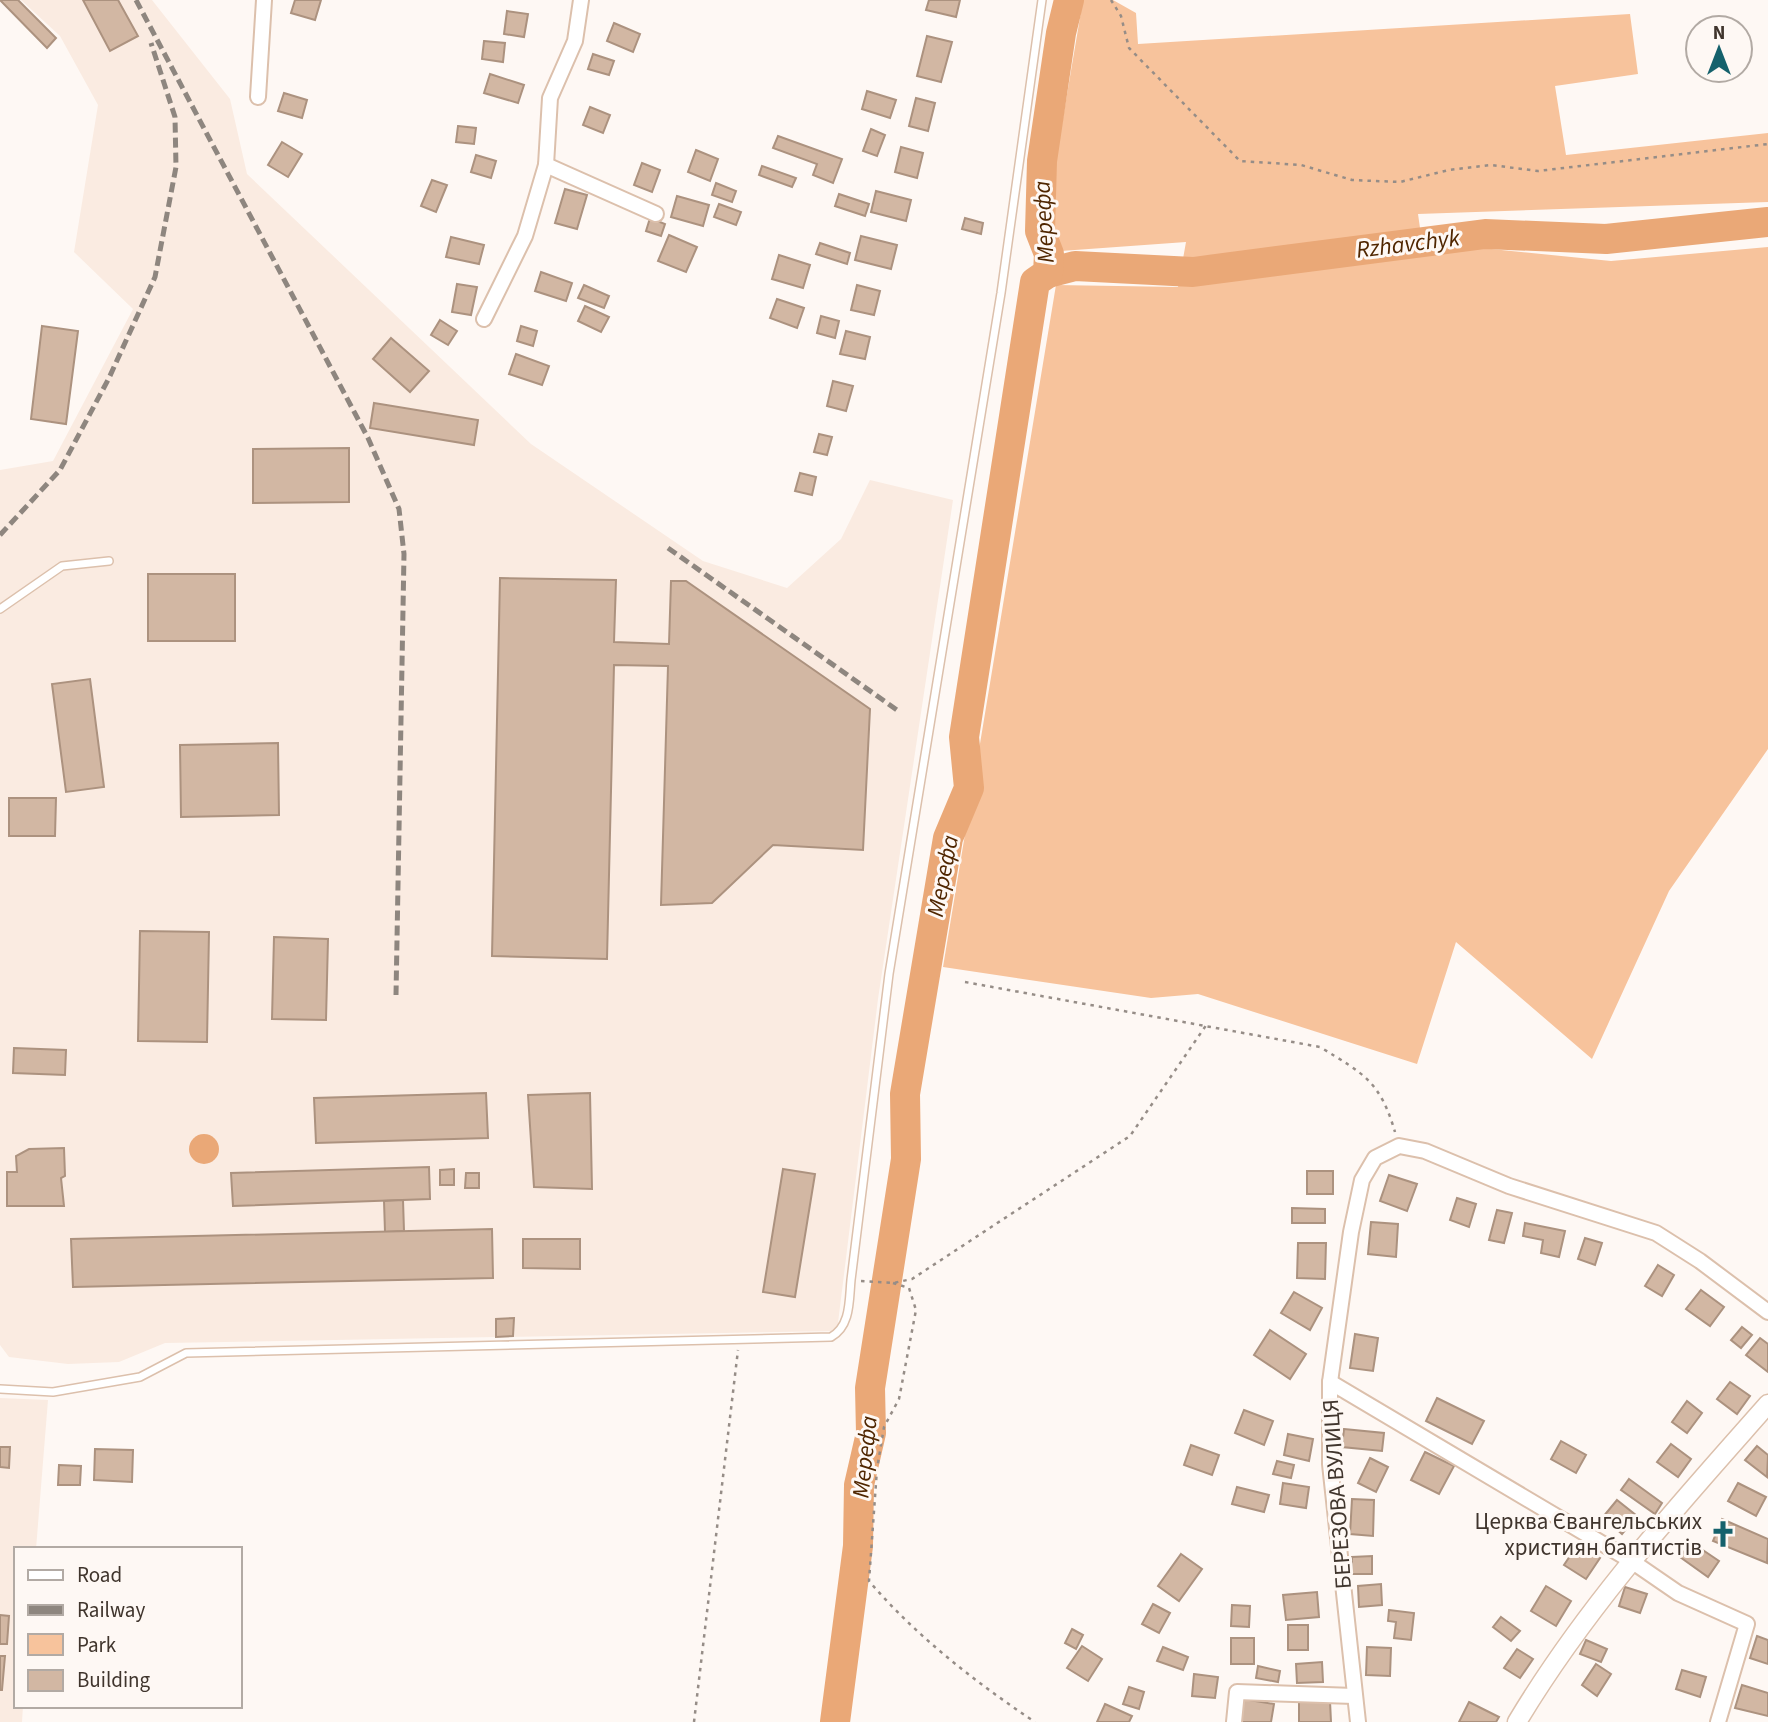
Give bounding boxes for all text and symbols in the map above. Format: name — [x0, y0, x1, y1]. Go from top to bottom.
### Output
north arrow — [1684, 14, 1754, 84]
text: N — [1713, 20, 1725, 47]
water label: Мерефа — [1024, 180, 1064, 264]
water label: Rzhavchyk — [1354, 220, 1462, 268]
water label: Мерефа — [918, 832, 968, 920]
street label: БЕРЕЗОВА ВУЛИЦЯ — [1314, 1398, 1360, 1590]
water label: Мерефа — [843, 1414, 887, 1500]
place label: Церква Євангельських християн баптистів — [1474, 1505, 1702, 1564]
church icon: Церква Євангельських християн баптистів — [1708, 1519, 1738, 1549]
legend — [14, 1547, 242, 1708]
text: Road — [77, 1560, 122, 1590]
text: Railway — [77, 1595, 145, 1625]
text: Park — [77, 1630, 117, 1660]
text: Building — [77, 1665, 151, 1695]

